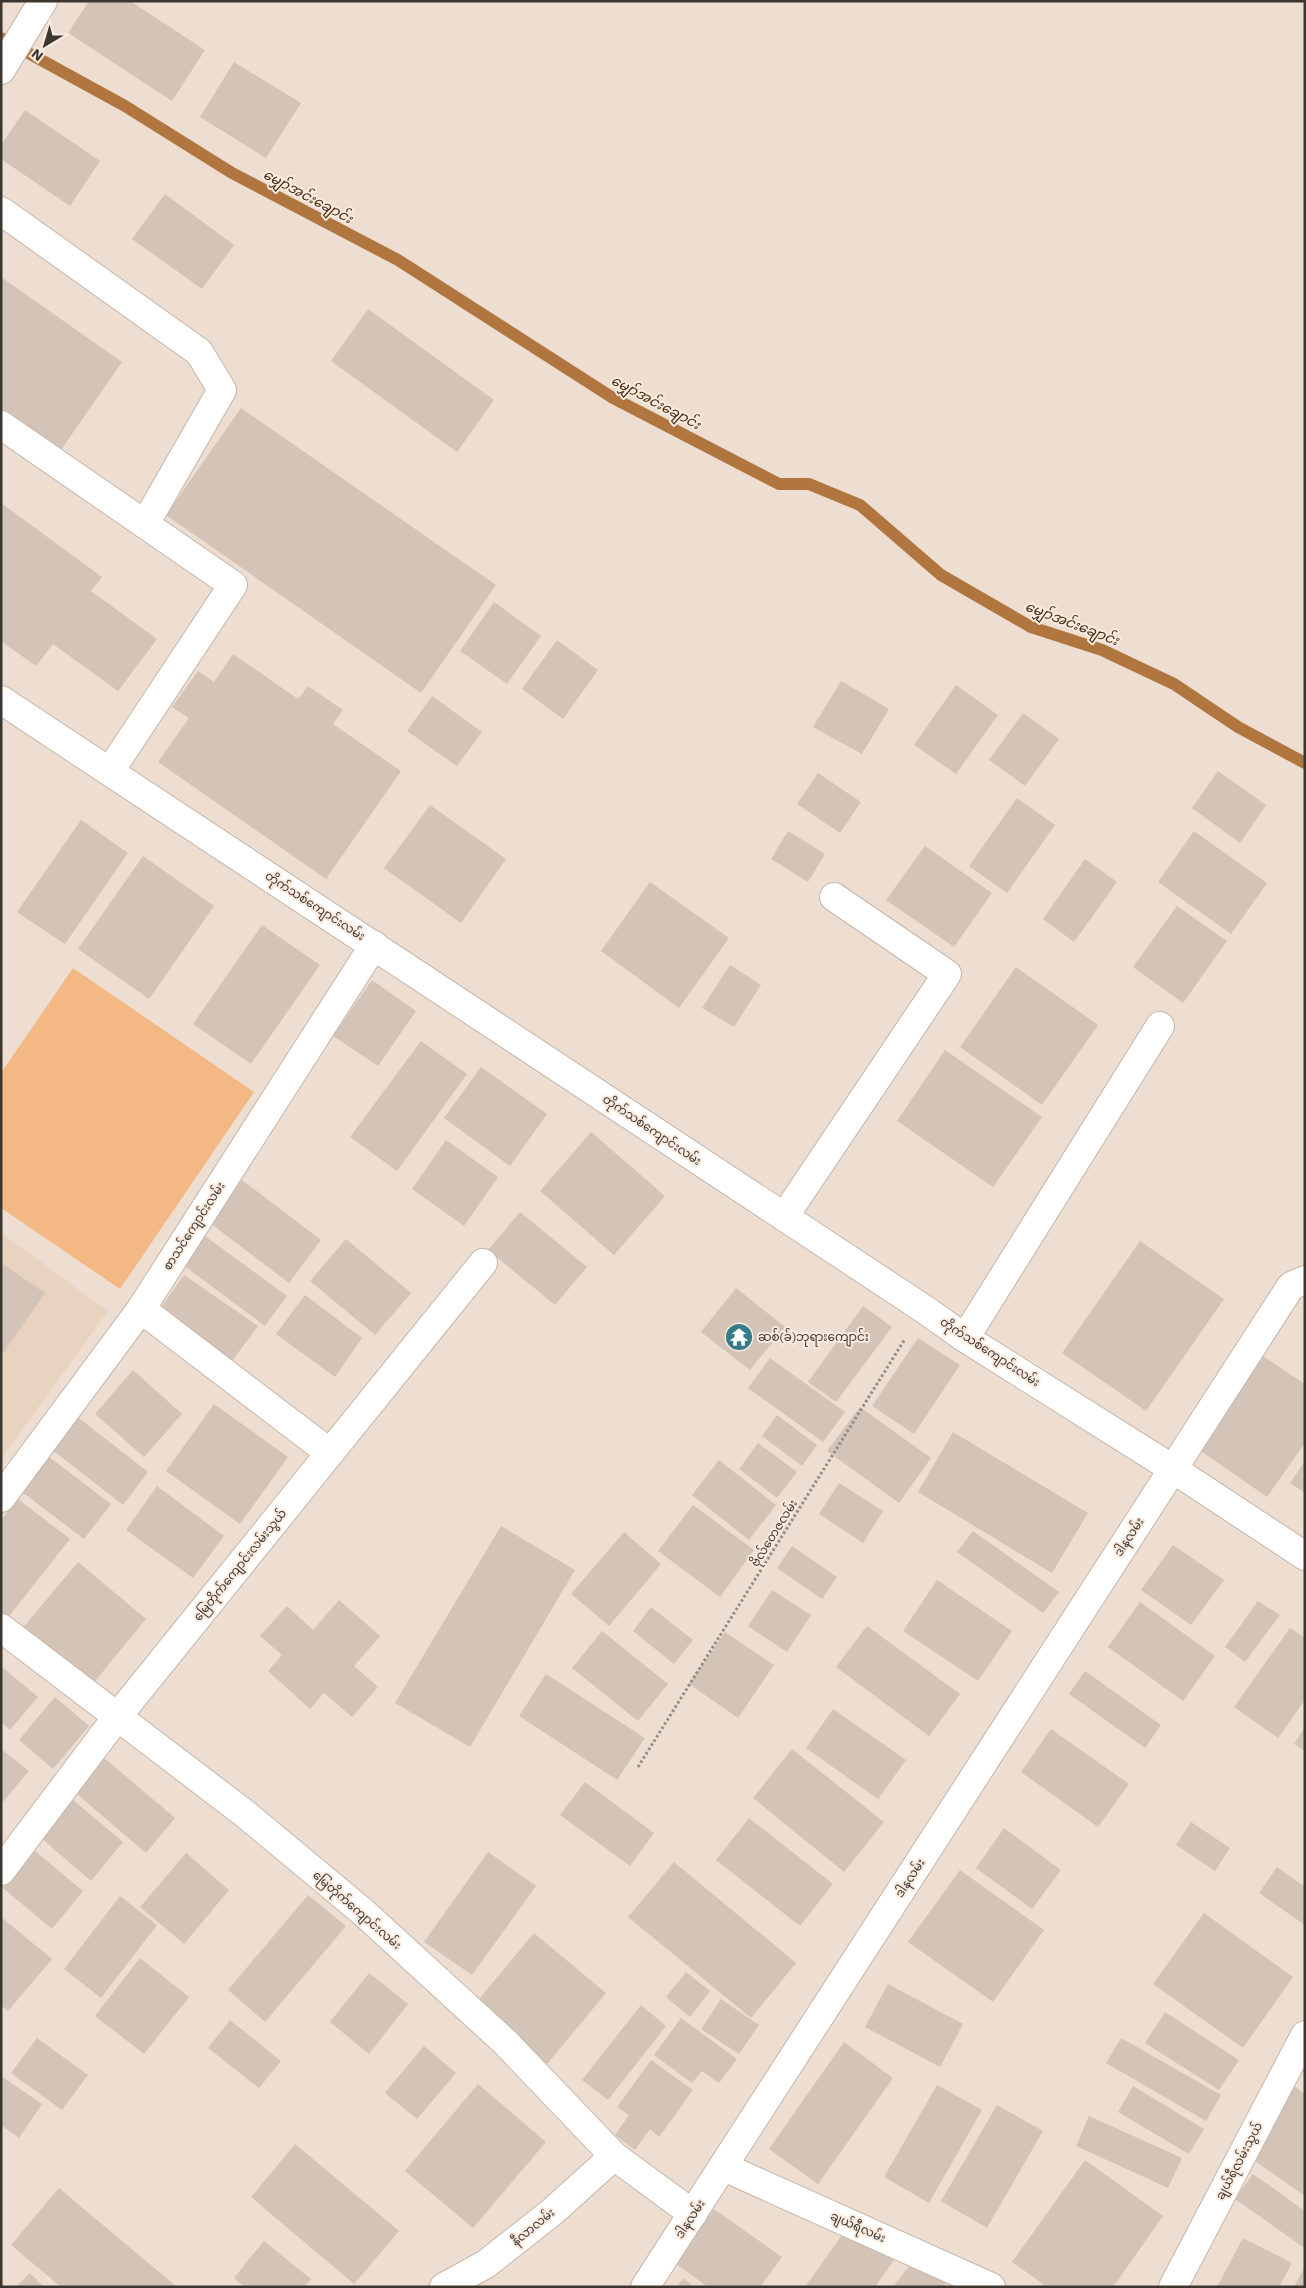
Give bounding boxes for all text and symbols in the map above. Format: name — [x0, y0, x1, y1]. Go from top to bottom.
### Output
north arrow — [20, 20, 70, 70]
text: N — [28, 46, 46, 65]
water label: မျှော်အင်းချောင်း — [259, 164, 357, 230]
water label: မျှော်အင်းချောင်း — [607, 370, 705, 436]
water label: မျှော်အင်းချောင်း — [1021, 596, 1123, 652]
street label: တိုက်သစ်ကျောင်းလမ်း — [261, 867, 368, 946]
street label: တိုက်သစ်ကျောင်းလမ်း — [598, 1090, 705, 1171]
street label: စာသင်ကျောင်းလမ်း — [159, 1178, 230, 1274]
street label: တိုက်သစ်ကျောင်းလမ်း — [936, 1313, 1043, 1392]
temple icon: ဆစ်(ခ်)ဘုရားကျောင်း — [724, 1322, 754, 1352]
place label: ဆစ်(ခ်)ဘုရားကျောင်း — [758, 1328, 869, 1347]
street label: ဗိုလ်တေဇလမ်း — [746, 1496, 803, 1571]
street label: မြေတိုက်ကျောင်းလမ်းသွယ် — [189, 1505, 292, 1625]
street label: ဒါနလမ်း — [1110, 1514, 1149, 1561]
street label: ဒါနလမ်း — [891, 1855, 930, 1902]
street label: မြေတိုက်ကျောင်းလမ်း — [308, 1866, 405, 1954]
street label: ချယ်ရီလမ်းသွယ် — [1211, 2119, 1268, 2204]
street label: ဒါနလမ်း — [671, 2196, 710, 2243]
street label: နီလာလမ်း — [507, 2204, 559, 2251]
street label: ချယ်ရီလမ်း — [827, 2207, 889, 2248]

